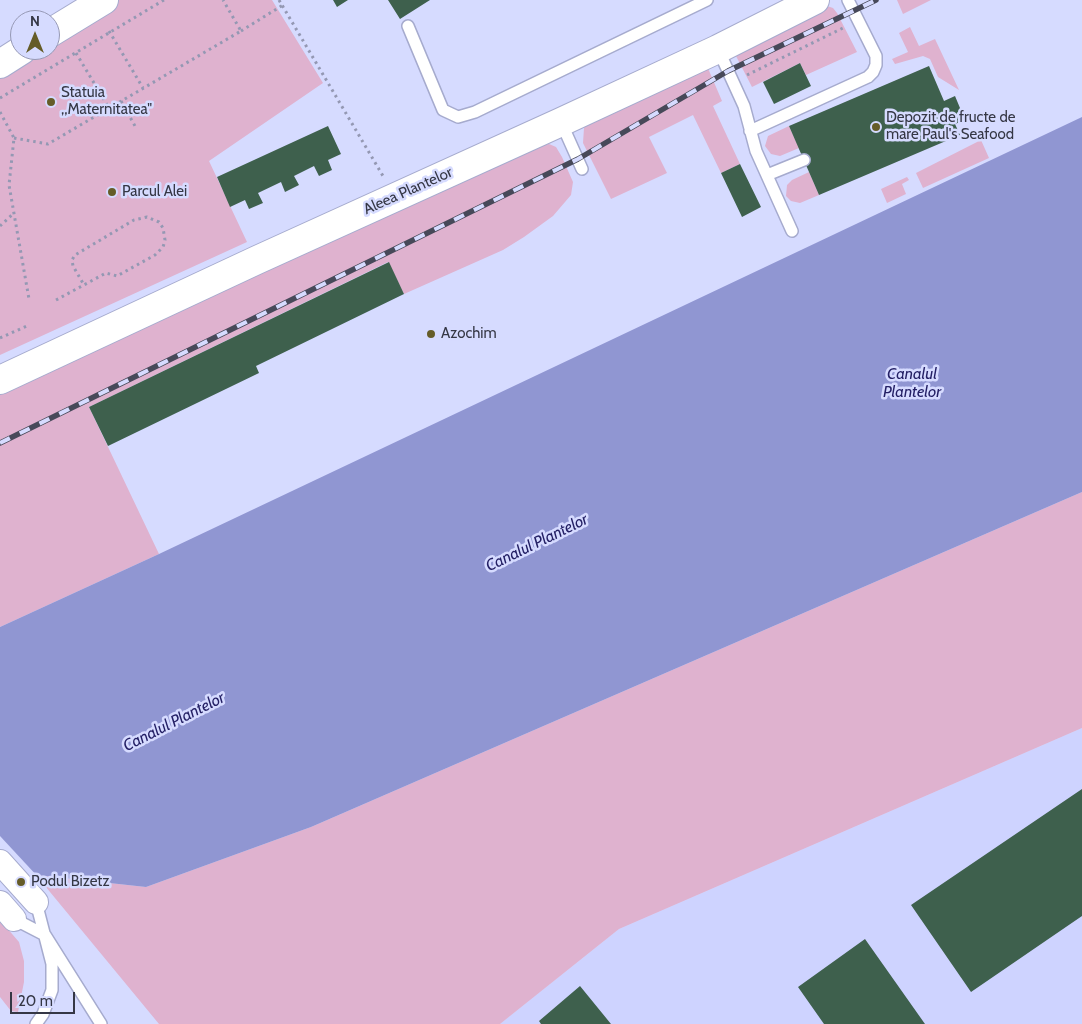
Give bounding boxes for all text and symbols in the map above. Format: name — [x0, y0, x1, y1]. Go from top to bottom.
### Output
north arrow — [10, 10, 60, 60]
text: N — [30, 12, 40, 30]
place label: Statuia ,,Maternitatea" — [61, 84, 152, 119]
marker: Statuia ,,Maternitatea" — [45, 96, 57, 108]
place label: Depozit de fructe de mare Paul's Seafood — [886, 109, 1015, 144]
marker: Depozit de fructe de mare Paul's Seafood — [870, 121, 882, 133]
street label: Aleea Plantelor — [361, 163, 455, 219]
place label: Parcul Alei — [122, 183, 187, 201]
marker: Parcul Alei — [106, 186, 118, 198]
place label: Azochim — [441, 325, 497, 343]
marker: Azochim — [425, 328, 437, 340]
water label: Canalul Plantelor — [883, 364, 941, 402]
water label: Canalul Plantelor — [483, 510, 591, 576]
water label: Canalul Plantelor — [120, 688, 228, 756]
place label: Podul Bizetz — [31, 873, 109, 891]
marker: Podul Bizetz — [15, 876, 27, 888]
scale bar — [12, 982, 78, 1014]
text: 20 m — [18, 992, 53, 1010]

